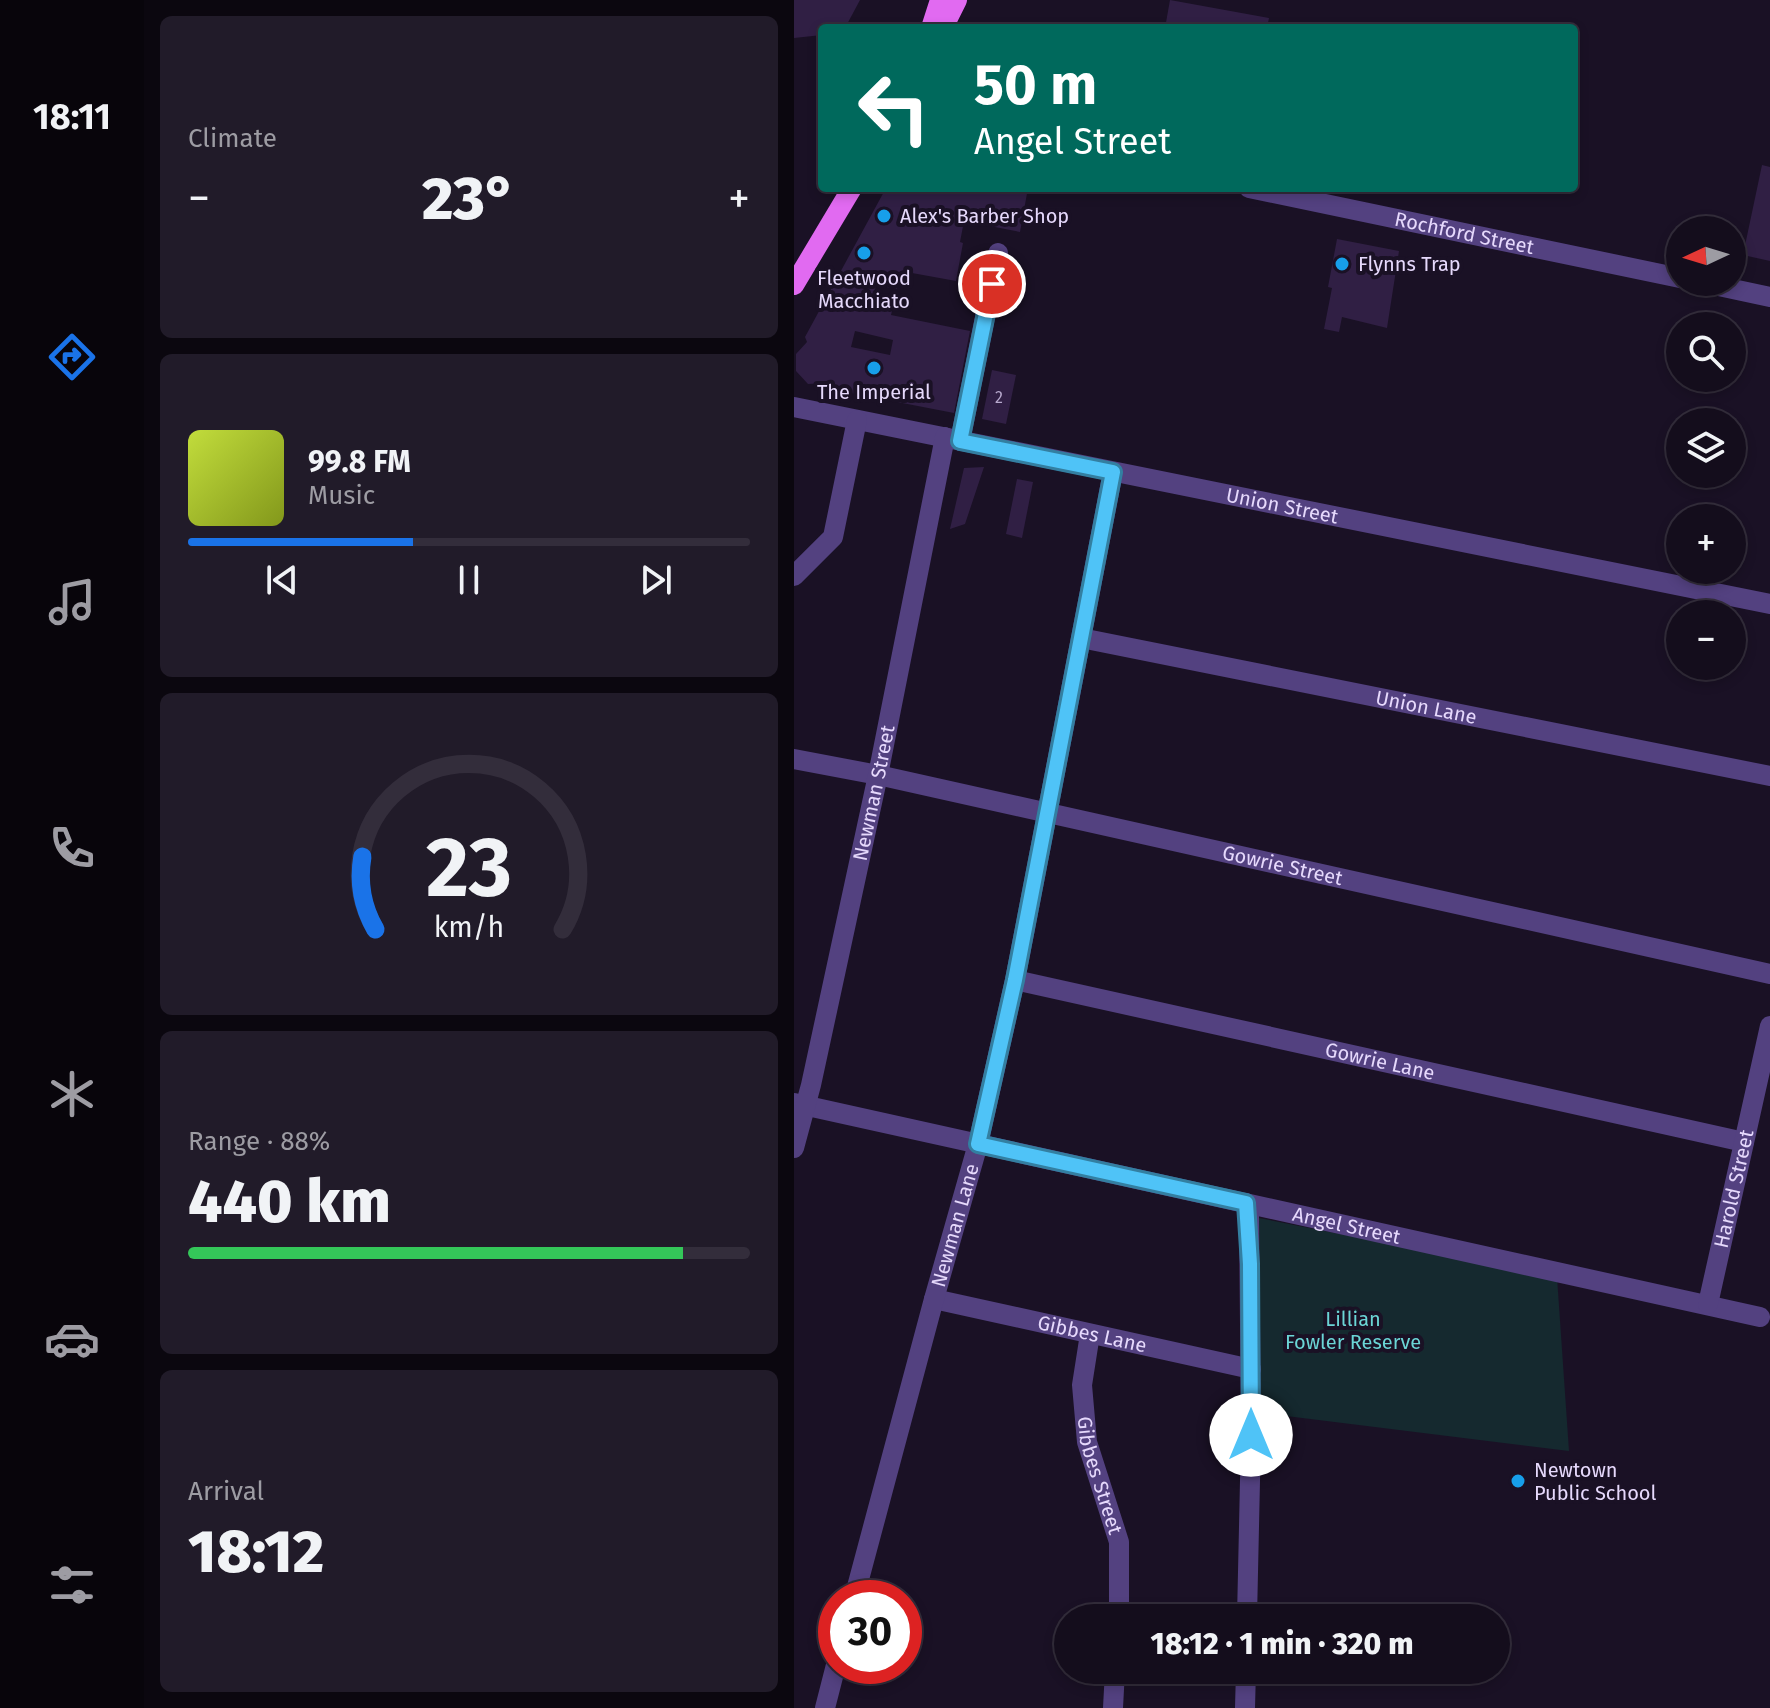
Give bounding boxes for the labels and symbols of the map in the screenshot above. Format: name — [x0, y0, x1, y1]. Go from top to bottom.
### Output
place label: Alex's Barber Shop — [900, 204, 1069, 228]
marker: Alex's Barber Shop — [875, 207, 893, 225]
street label: Rochford Street — [1393, 207, 1537, 259]
north arrow — [1666, 216, 1746, 296]
marker: Fleetwood Macchiato — [855, 244, 873, 262]
pin — [958, 250, 1026, 318]
place label: Flynns Trap — [1358, 252, 1461, 276]
marker: Flynns Trap — [1333, 255, 1351, 273]
place label: Fleetwood Macchiato — [817, 266, 911, 313]
marker: The Imperial — [865, 359, 883, 377]
place label: The Imperial — [817, 380, 931, 404]
house number: 2 — [995, 388, 1003, 407]
street label: Union Street — [1224, 483, 1341, 529]
street label: Union Lane — [1373, 685, 1479, 729]
street label: Newman Street — [848, 722, 900, 863]
street label: Gowrie Street — [1220, 840, 1346, 890]
street label: Gowrie Lane — [1323, 1037, 1437, 1085]
street label: Harold Street — [1709, 1127, 1759, 1250]
street label: Newman Lane — [926, 1161, 984, 1290]
street label: Angel Street — [1290, 1202, 1403, 1249]
park label: Lillian Fowler Reserve — [1285, 1307, 1421, 1354]
street label: Gibbes Lane — [1035, 1310, 1149, 1358]
position arrow — [1209, 1393, 1293, 1477]
street label: Gibbes Street — [1073, 1415, 1128, 1538]
place label: Newtown Public School — [1534, 1458, 1656, 1505]
marker: Newtown Public School — [1509, 1472, 1527, 1490]
speed limit sign: 30 — [818, 1580, 922, 1684]

